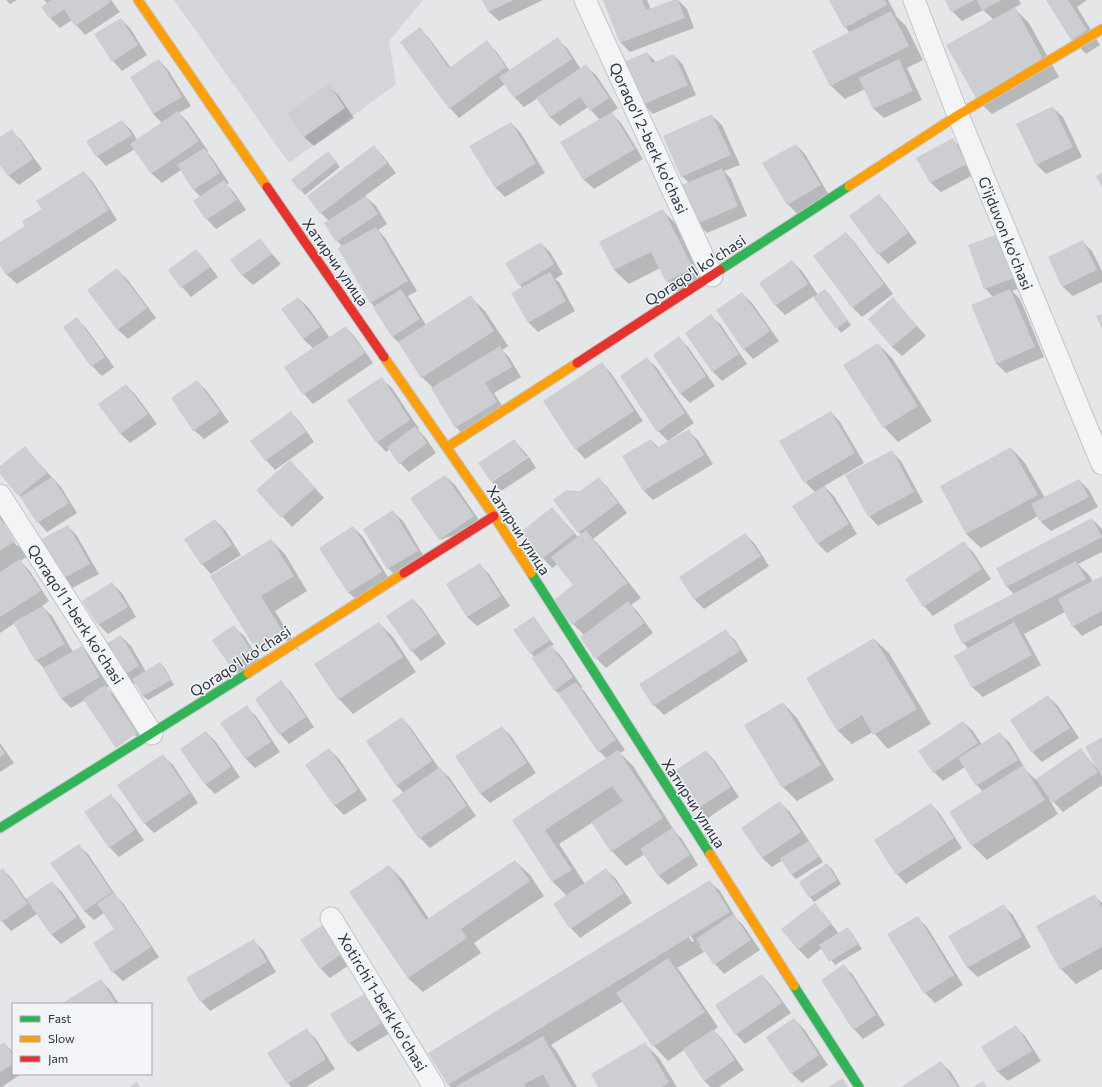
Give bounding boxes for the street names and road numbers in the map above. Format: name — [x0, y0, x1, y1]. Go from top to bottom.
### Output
street label: Qoraqo'l 2-berk ko'chasi — [606, 59, 692, 217]
street label: G'ijduvon ko'chasi — [975, 174, 1037, 292]
street label: Хатирчи улица — [299, 215, 373, 309]
street label: Qoraqo'l ko'chasi — [641, 231, 749, 309]
street label: Хатирчи улица — [483, 482, 555, 578]
street label: Qoraqo'l 1-berk ko'chasi — [24, 541, 128, 687]
street label: Qoraqo'l ko'chasi — [186, 622, 294, 700]
street label: Хатирчи улица — [658, 755, 730, 851]
street label: Xotirchi 1-berk ko'chasi — [335, 930, 431, 1074]

